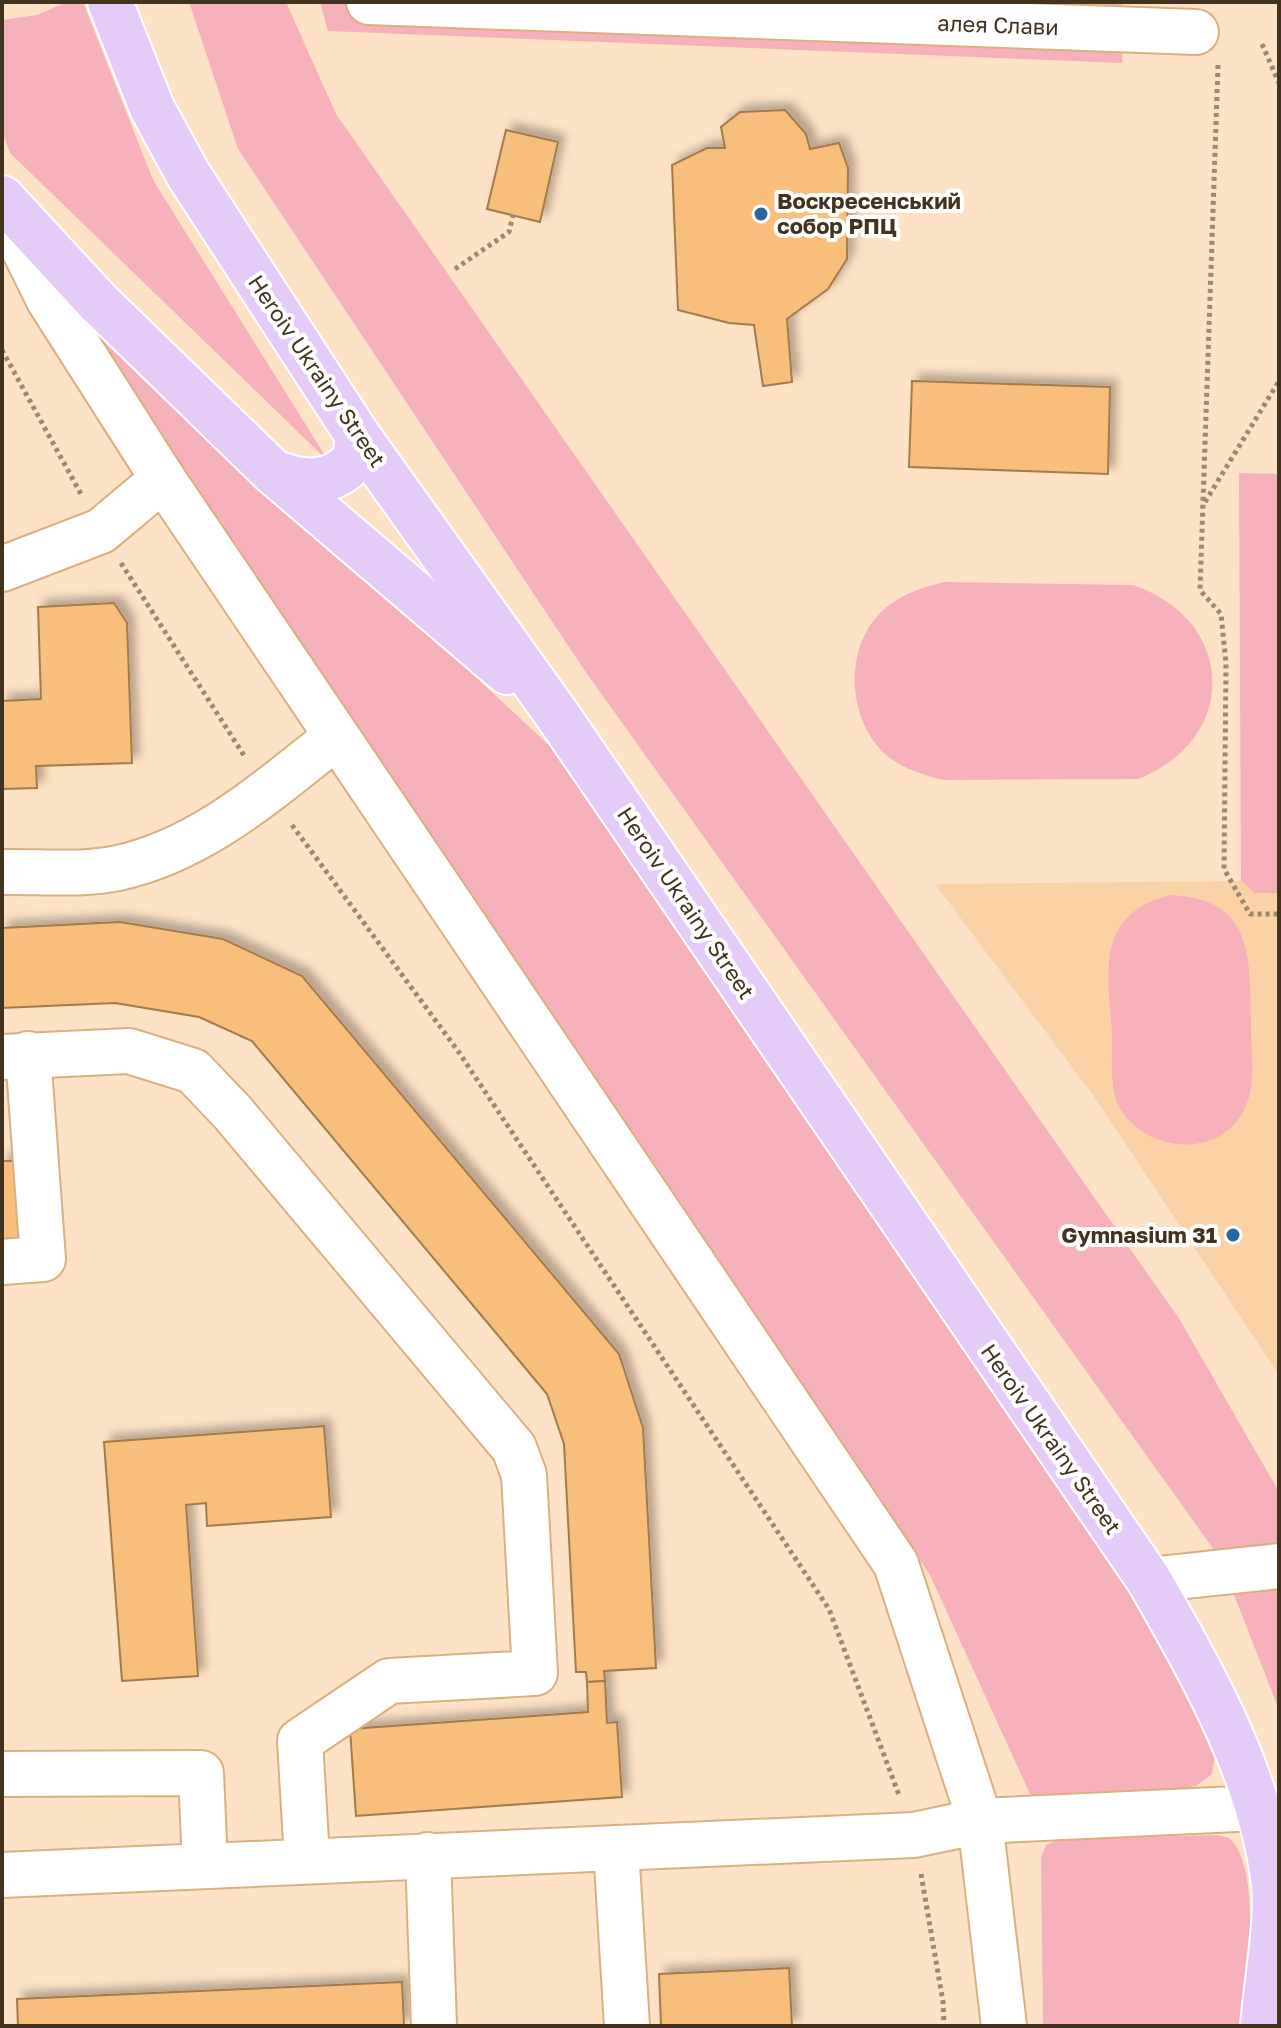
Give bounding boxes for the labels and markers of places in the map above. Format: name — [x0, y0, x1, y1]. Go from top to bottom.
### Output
place label: Воскресенський собор РПЦ — [777, 187, 961, 239]
marker: Воскресенський собор РПЦ — [752, 205, 770, 223]
place label: Gymnasium 31 — [1061, 1221, 1217, 1248]
marker: Gymnasium 31 — [1224, 1226, 1242, 1244]

